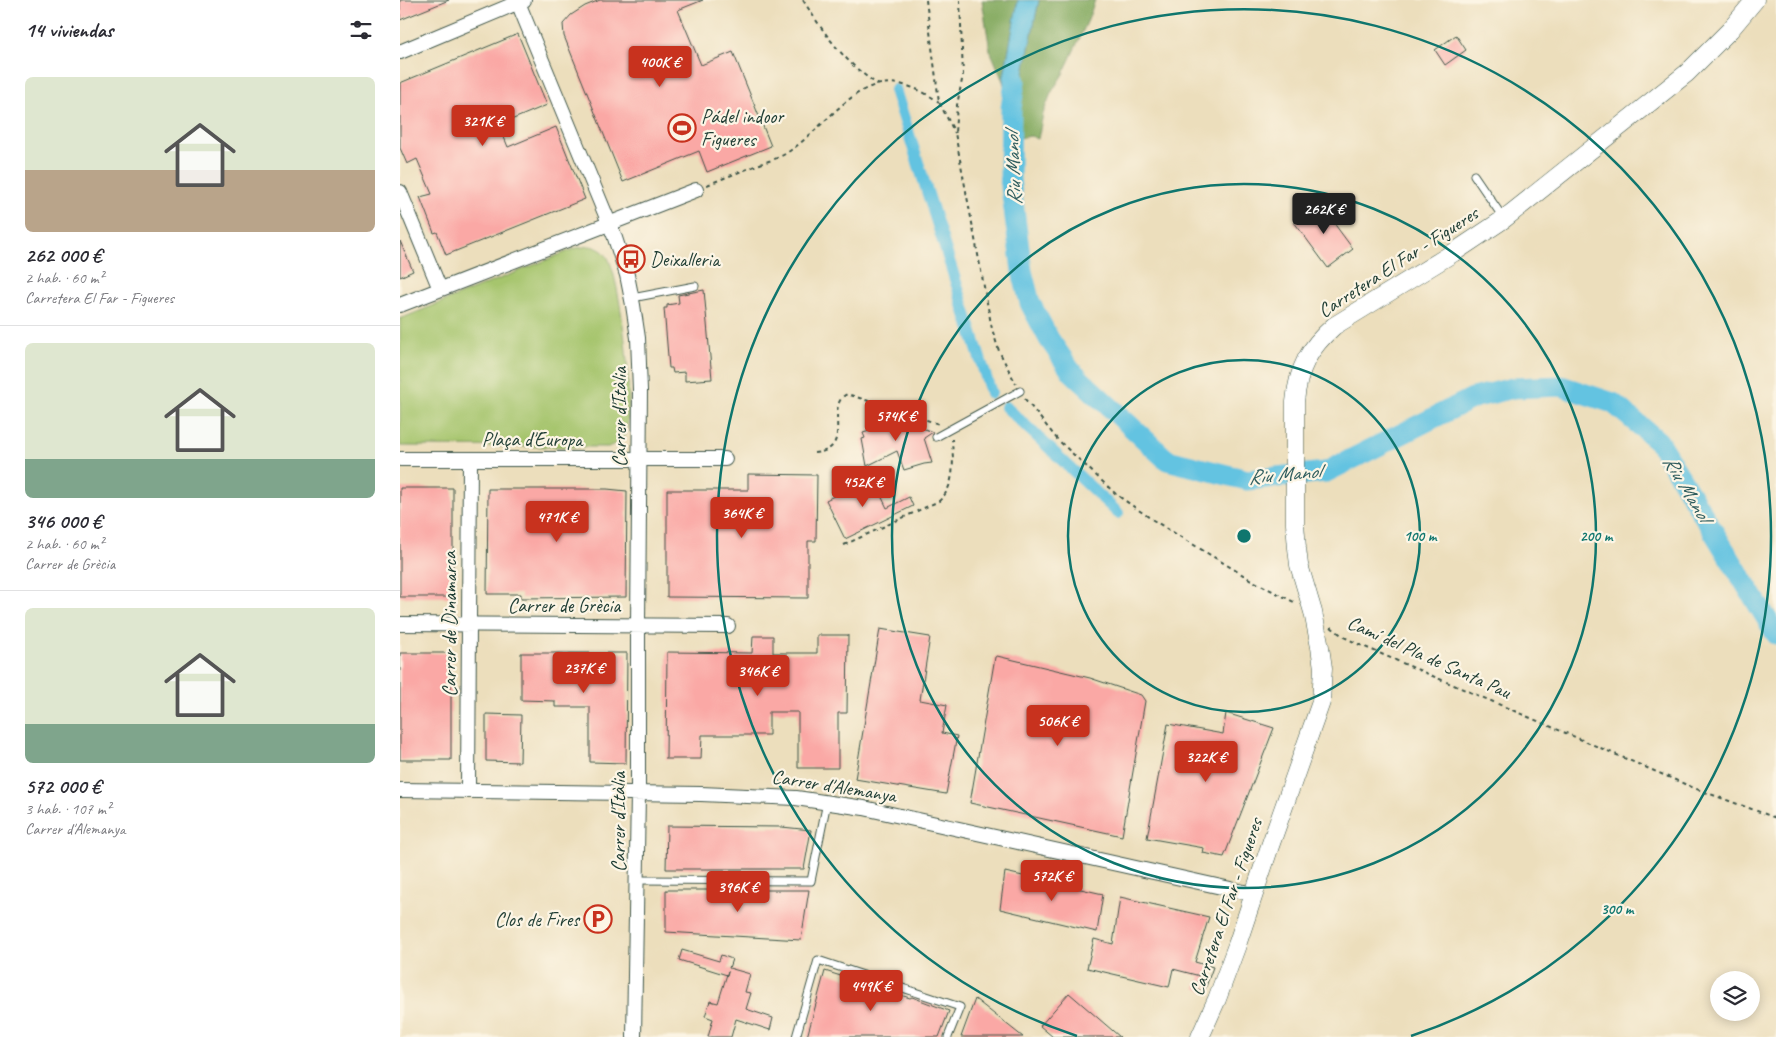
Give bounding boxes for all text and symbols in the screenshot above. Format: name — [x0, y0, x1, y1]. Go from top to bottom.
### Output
icon: filters — [347, 16, 375, 44]
text: 14 viviendas — [25, 17, 113, 43]
pin: 400K € — [619, 46, 701, 88]
text: 400K € — [640, 52, 680, 72]
pin: 321K € — [442, 104, 524, 147]
place label: Pádel indoor Figueres — [701, 104, 785, 152]
icon: home — [155, 110, 245, 200]
text: 321K € — [463, 111, 503, 131]
sports icon: Pádel indoor Figueres — [667, 113, 697, 143]
water label: Riu Manol — [999, 126, 1027, 206]
pin: 262K € — [1283, 192, 1365, 235]
text: 262K € — [1303, 199, 1345, 219]
street label: Carretera El Far - Figueres — [1313, 200, 1485, 323]
text: 262 000 € — [25, 242, 102, 268]
bus stop icon: Deixalleria — [616, 244, 646, 274]
place label: Deixalleria — [650, 247, 721, 272]
text: 2 hab. · 60 m² — [25, 268, 104, 288]
text: Carretera El Far - Figueres — [25, 288, 174, 308]
street label: Carrer d'Itàlia — [607, 365, 632, 467]
icon: home — [155, 375, 245, 465]
pin: 574K € — [855, 400, 937, 442]
text: 574K € — [876, 406, 916, 426]
street label: Plaça d'Europa — [482, 427, 584, 452]
water label: Riu Manol — [1657, 450, 1720, 531]
water label: Riu Manol — [1247, 457, 1328, 490]
pin: 452K € — [822, 466, 904, 508]
text: 452K € — [843, 472, 883, 492]
pin: 364K € — [701, 496, 783, 539]
pin: 471K € — [516, 500, 598, 543]
text: 364K € — [721, 503, 763, 523]
text: 471K € — [537, 507, 577, 527]
text: 346 000 € — [25, 508, 102, 534]
centre of rings — [1235, 527, 1253, 545]
text: 100 m — [1404, 527, 1438, 546]
text: 200 m — [1580, 527, 1614, 546]
text: 2 hab. · 60 m² — [25, 534, 104, 554]
street label: Carrer de Dinamarca — [437, 550, 462, 697]
text: Carrer de Grècia — [25, 554, 115, 574]
street label: Carrer de Grècia — [508, 593, 622, 618]
street label: Camí del Pla de Santa Pau — [1344, 610, 1516, 705]
icon: home — [155, 640, 245, 730]
pin: 237K € — [543, 652, 625, 694]
pin: 346K € — [717, 654, 799, 697]
text: 237K € — [564, 658, 604, 678]
text: 346K € — [737, 661, 779, 681]
pin: 506K € — [1017, 704, 1099, 747]
text: 506K € — [1038, 711, 1078, 731]
pin: 322K € — [1165, 740, 1247, 783]
text: 322K € — [1186, 747, 1226, 767]
street label: Carrer d'Alemanya — [770, 764, 900, 808]
street label: Carrer d'Itàlia — [606, 770, 631, 872]
text: 572 000 € — [25, 773, 101, 799]
text: 3 hab. · 107 m² — [25, 799, 111, 819]
street label: Carretera El Far - Figueres — [1184, 813, 1269, 999]
text: Carrer d'Alemanya — [25, 819, 125, 839]
pin: 572K € — [1011, 860, 1093, 902]
text: 572K € — [1032, 866, 1072, 886]
pin: 396K € — [697, 870, 779, 913]
text: 396K € — [718, 877, 758, 897]
text: 300 m — [1601, 900, 1635, 919]
parking icon: Clos de Fires — [583, 904, 613, 934]
place label: Clos de Fires — [495, 907, 581, 932]
pin: 449K € — [830, 970, 912, 1012]
map controls — [1710, 971, 1760, 1021]
button: layers — [1710, 971, 1760, 1021]
text: 449K € — [851, 976, 891, 996]

